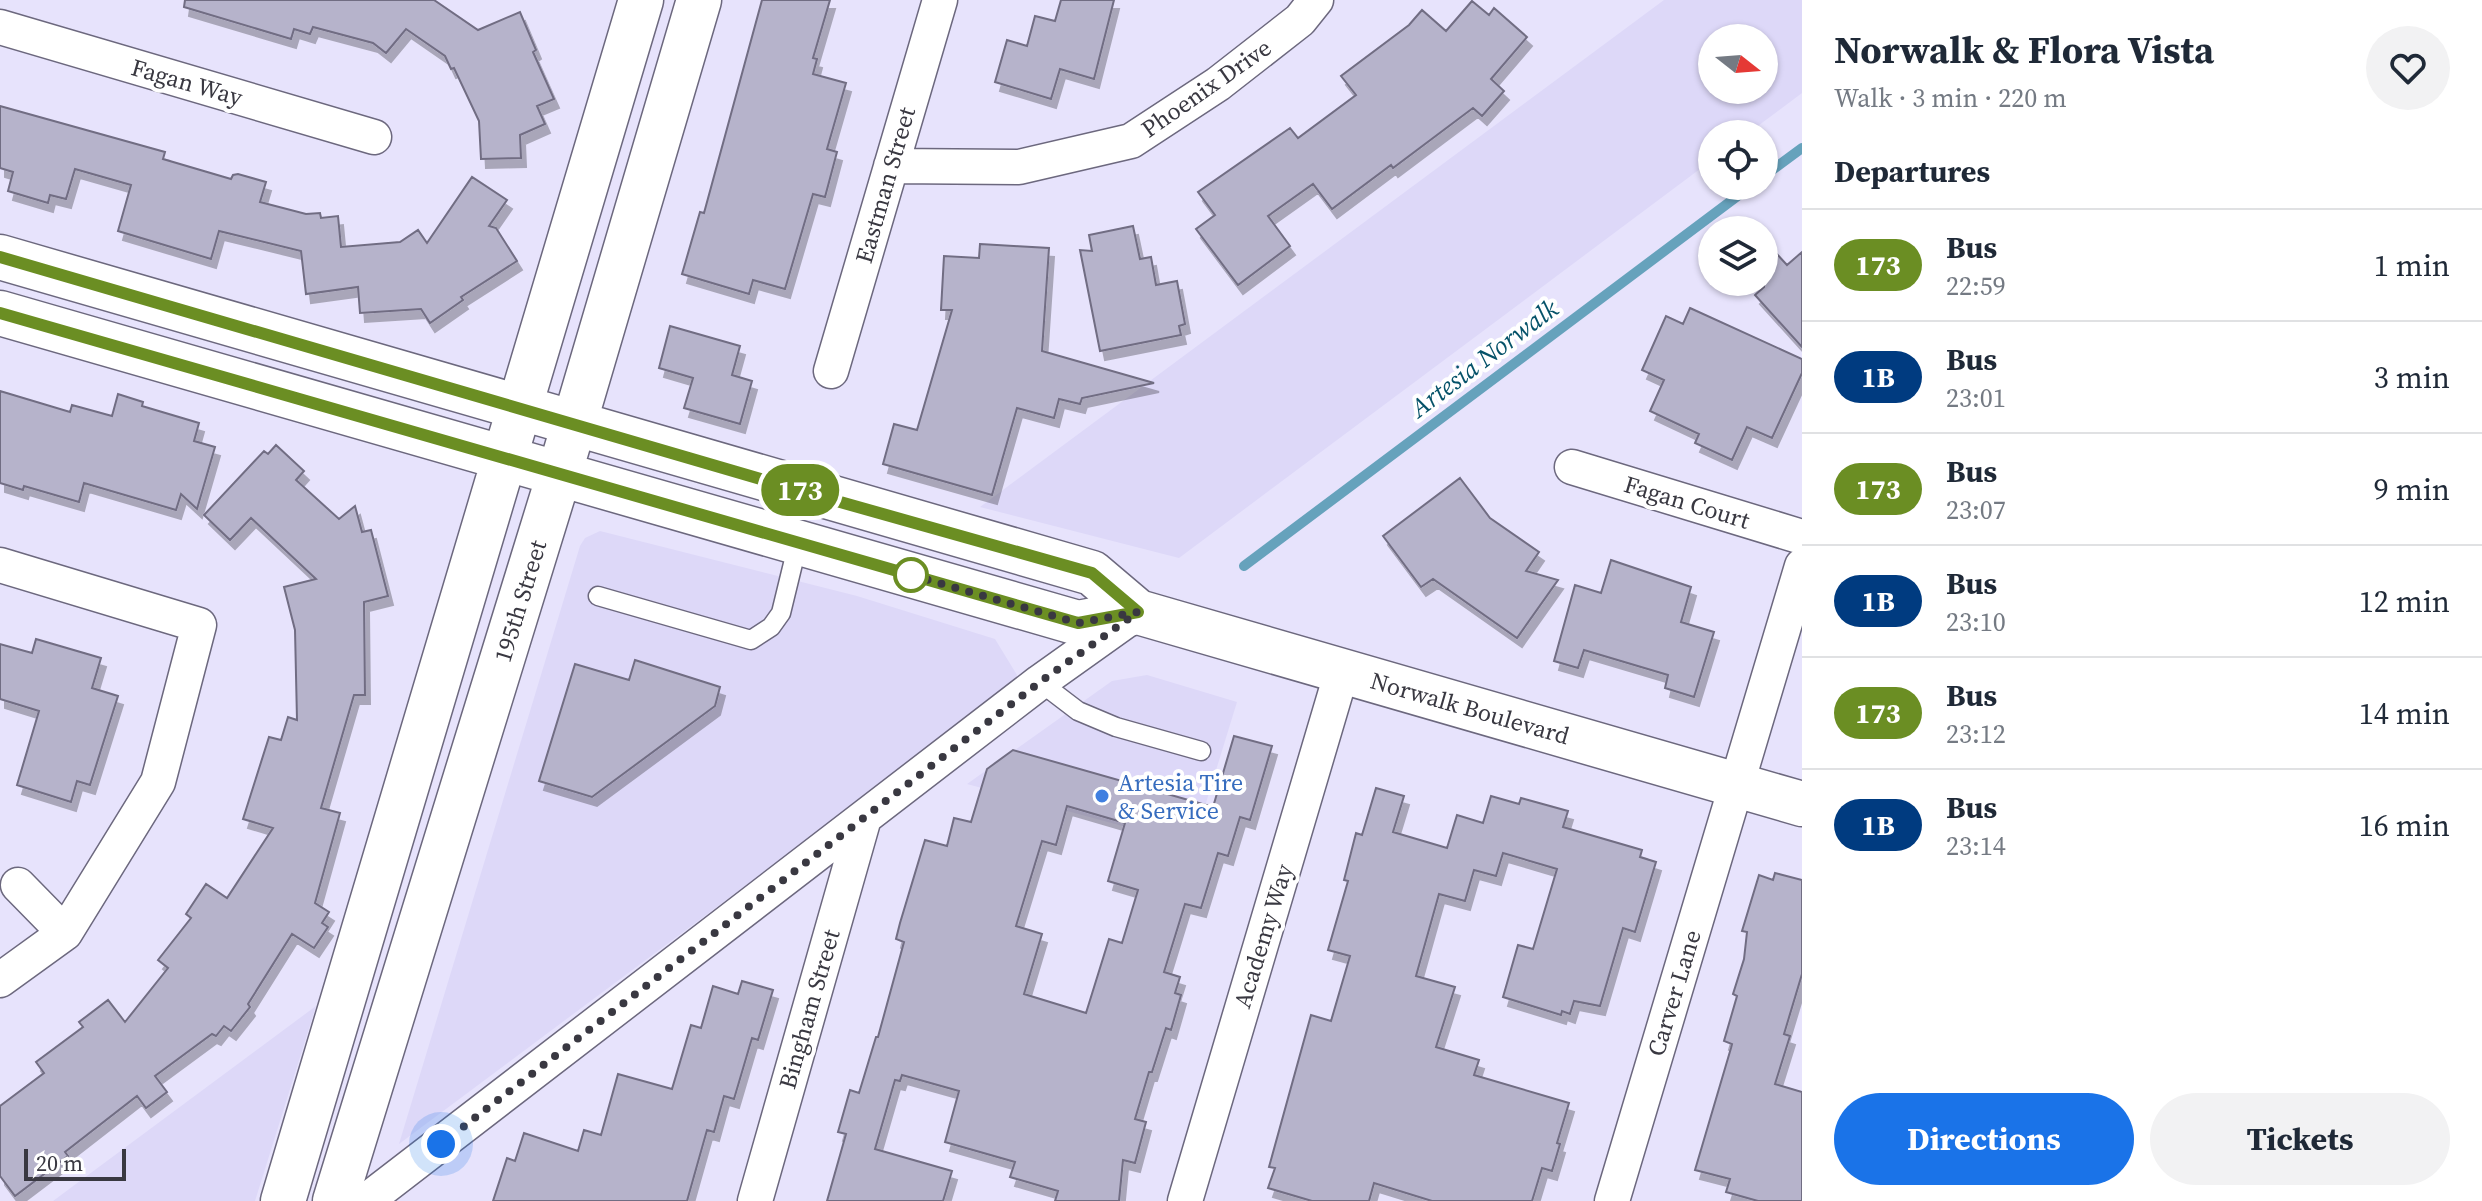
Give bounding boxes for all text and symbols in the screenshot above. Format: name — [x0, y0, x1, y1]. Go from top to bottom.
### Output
north arrow — [1698, 24, 1778, 104]
map controls — [1698, 24, 1778, 296]
text: Norwalk & Flora Vista — [1834, 24, 2214, 76]
button: heart — [2366, 26, 2450, 110]
street label: Phoenix Drive — [1134, 31, 1278, 145]
street label: Fagan Way — [128, 50, 247, 114]
text: Walk · 3 min · 220 m — [1834, 80, 2067, 116]
street label: Eastman Street — [847, 103, 923, 267]
button: locate — [1698, 120, 1778, 200]
text: Departures — [1834, 151, 1990, 192]
button: layers — [1698, 216, 1778, 296]
text: Bus — [1946, 227, 1997, 268]
text: 1 min — [2374, 245, 2450, 286]
text: 173 — [1855, 246, 1901, 284]
text: 22:59 — [1946, 268, 2006, 304]
water label: Artesia Norwalk — [1401, 290, 1566, 427]
text: Bus — [1946, 339, 1997, 380]
text: 3 min — [2374, 357, 2450, 398]
text: 1B — [1861, 358, 1895, 396]
text: 23:01 — [1946, 380, 2006, 416]
text: Bus — [1946, 451, 1997, 492]
line badge: 173 — [754, 464, 846, 516]
street label: Fagan Court — [1620, 467, 1754, 537]
text: 9 min — [2374, 469, 2450, 510]
text: 173 — [1855, 470, 1901, 508]
text: 173 — [777, 471, 823, 509]
text: 23:07 — [1946, 492, 2006, 528]
street label: 195th Street — [486, 536, 554, 666]
unlabelled marker — [894, 558, 928, 592]
text: Bus — [1946, 563, 1997, 604]
text: 12 min — [2359, 581, 2450, 622]
text: 1B — [1861, 582, 1895, 620]
text: 23:10 — [1946, 604, 2006, 640]
street label: Norwalk Boulevard — [1367, 664, 1574, 752]
text: Bus — [1946, 675, 1997, 716]
text: 14 min — [2359, 693, 2450, 734]
text: 173 — [1855, 694, 1901, 732]
text: 23:12 — [1946, 716, 2006, 752]
place label: Artesia Tire & Service — [1118, 766, 1243, 827]
marker: Artesia Tire & Service — [1093, 787, 1111, 805]
text: Bus — [1946, 787, 1997, 828]
text: 16 min — [2359, 805, 2450, 846]
text: 1B — [1861, 806, 1895, 844]
text: 23:14 — [1946, 828, 2006, 864]
street label: Academy Way — [1225, 859, 1301, 1012]
street label: Bingham Street — [770, 925, 848, 1093]
street label: Carver Lane — [1639, 926, 1709, 1060]
button: Directions — [1834, 1093, 2134, 1185]
button: Tickets — [2150, 1093, 2450, 1185]
your location — [421, 1124, 461, 1164]
scale bar — [24, 1145, 126, 1181]
text: 20 m — [36, 1148, 83, 1178]

